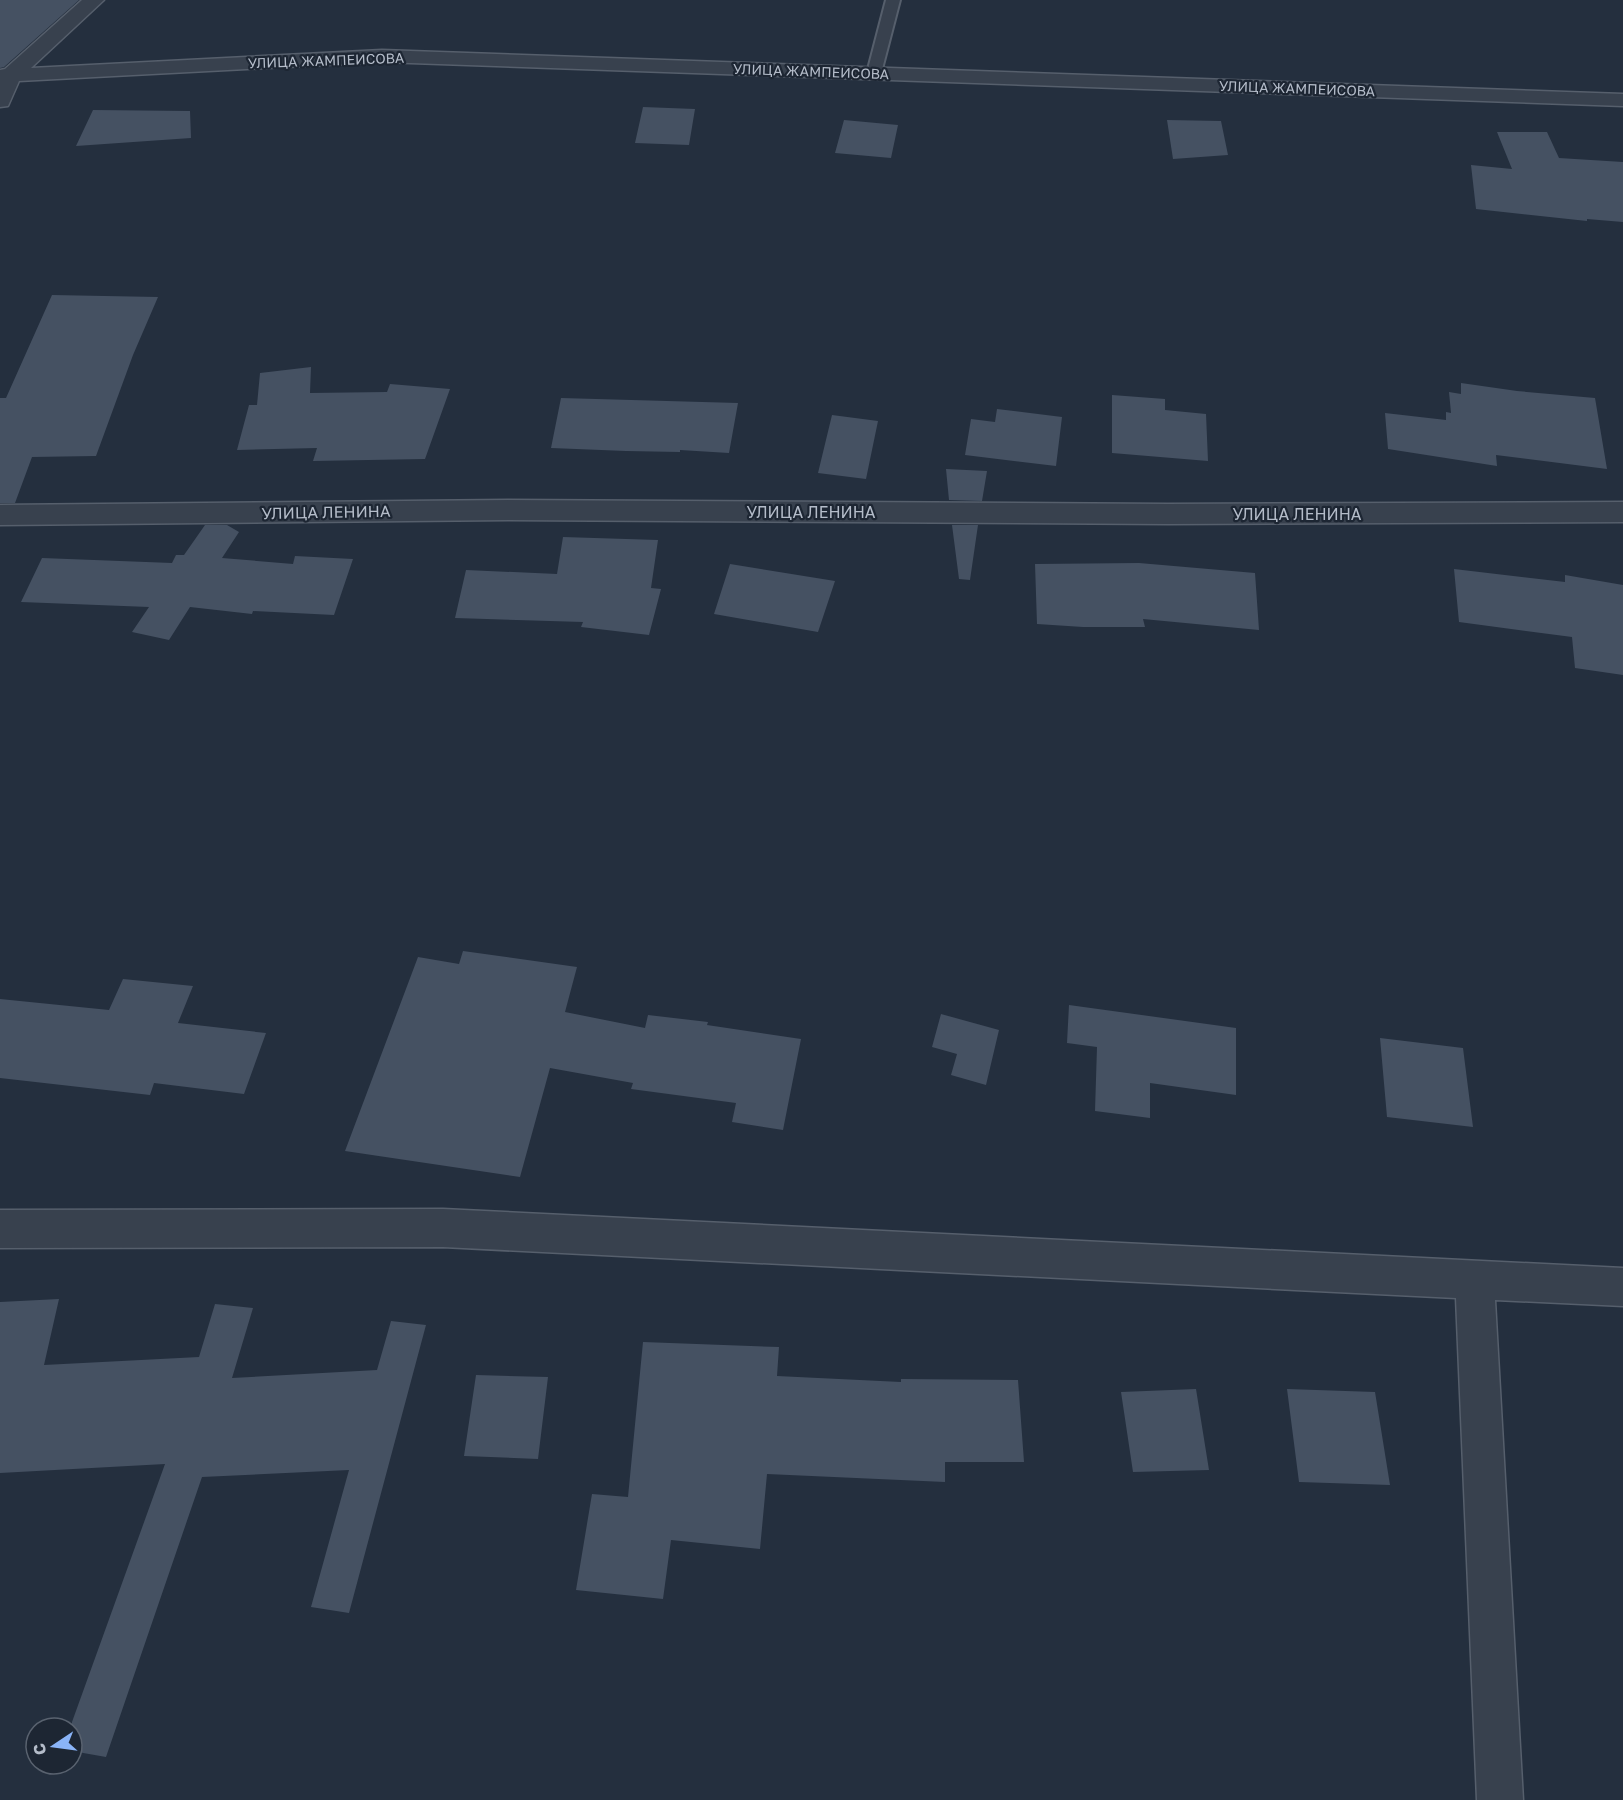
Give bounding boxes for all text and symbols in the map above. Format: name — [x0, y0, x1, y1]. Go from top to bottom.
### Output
street label: УЛИЦА ЖАМПЕИСОВА — [248, 49, 405, 71]
street label: УЛИЦА ЖАМПЕИСОВА — [733, 60, 890, 82]
street label: УЛИЦА ЖАМПЕИСОВА — [1219, 77, 1376, 99]
street label: УЛИЦА ЛЕНИНА — [261, 501, 391, 523]
street label: УЛИЦА ЛЕНИНА — [746, 502, 876, 522]
street label: УЛИЦА ЛЕНИНА — [1232, 504, 1362, 524]
north arrow — [24, 1716, 84, 1776]
text: С — [28, 1742, 50, 1757]

